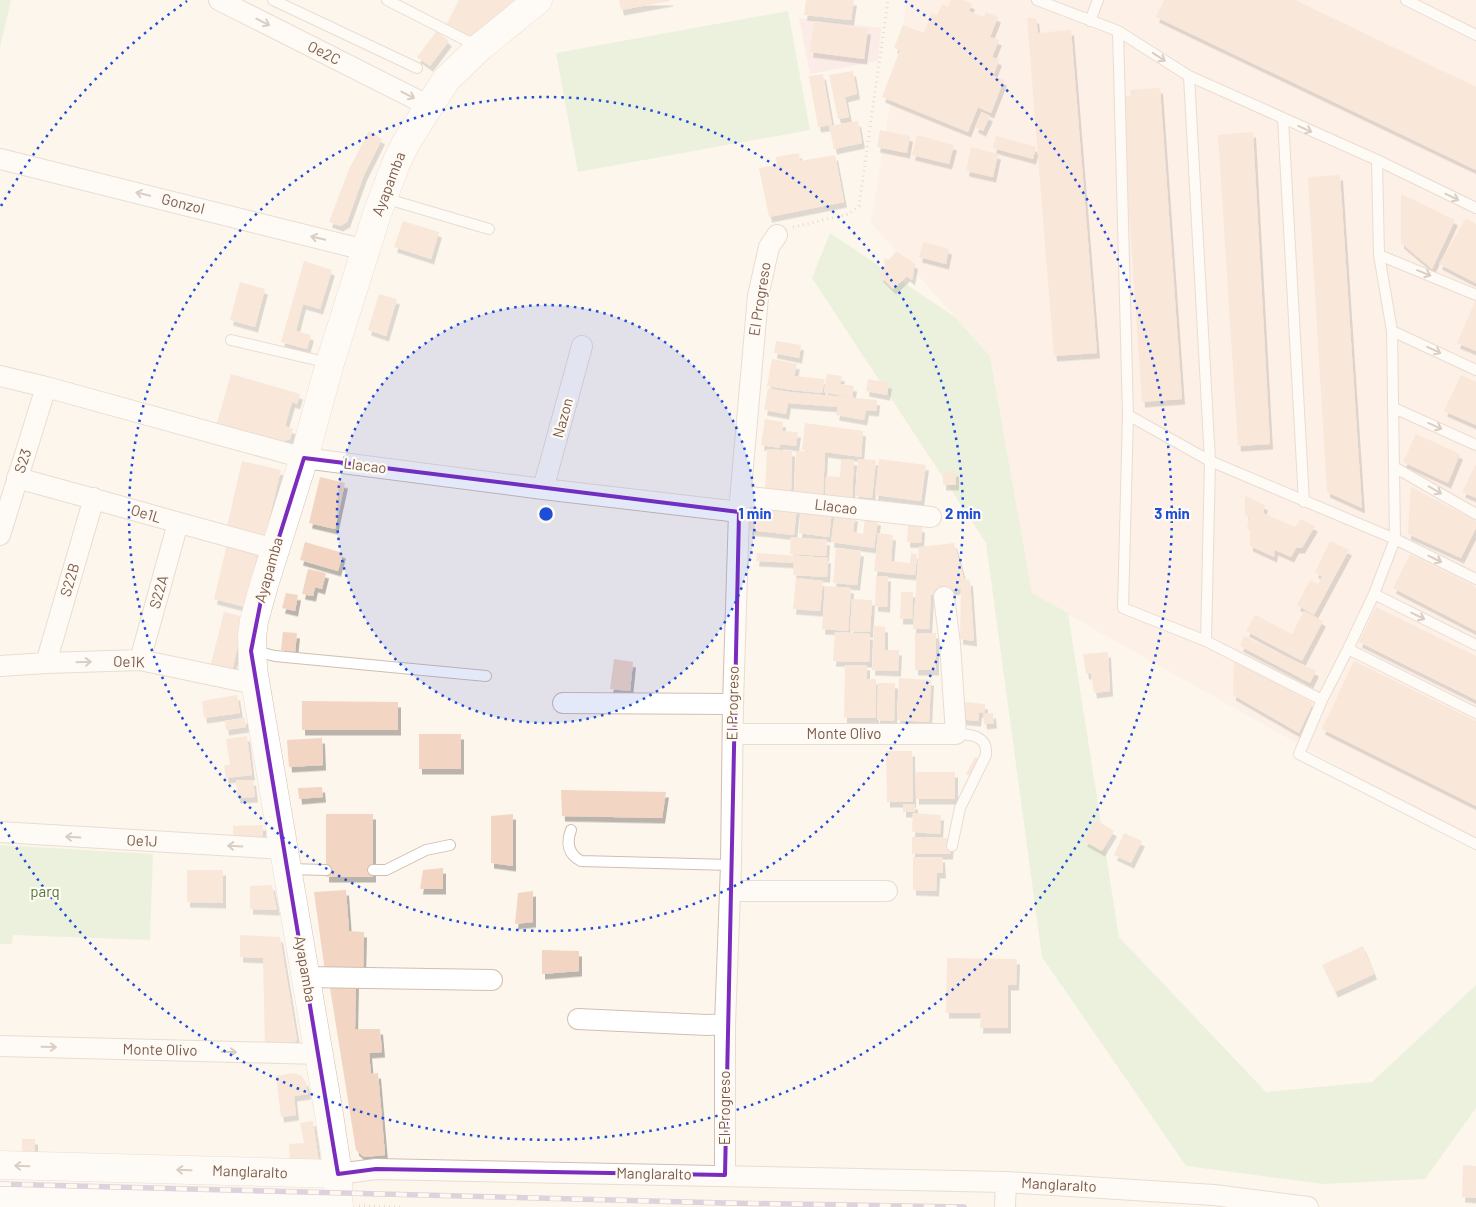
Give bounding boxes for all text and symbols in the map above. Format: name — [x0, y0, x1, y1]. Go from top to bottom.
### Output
one-way arrow — [255, 18, 270, 27]
street label: Oe2C — [305, 36, 344, 68]
one-way arrow — [1152, 53, 1166, 63]
one-way arrow — [400, 91, 415, 100]
one-way arrow — [1297, 124, 1312, 134]
street label: Ayapamba — [368, 149, 409, 218]
one-way arrow — [136, 189, 152, 199]
street label: Gonzol — [160, 189, 207, 217]
one-way arrow — [1444, 192, 1459, 202]
one-way arrow — [311, 233, 327, 242]
street label: El Progreso — [744, 261, 774, 337]
one-way arrow — [1416, 269, 1431, 279]
one-way arrow — [1426, 346, 1441, 356]
street label: Nazon — [548, 396, 576, 440]
one-way arrow — [1427, 422, 1442, 432]
street label: S23 — [10, 446, 34, 475]
street label: Llacao — [343, 453, 388, 477]
one-way arrow — [1427, 486, 1442, 496]
street label: Llacao — [814, 494, 859, 518]
street label: Oe1L — [129, 500, 164, 526]
text: 1 min — [739, 504, 771, 522]
text: 2 min — [945, 504, 981, 522]
text: 3 min — [1154, 504, 1190, 522]
centre of rings — [537, 505, 555, 523]
street label: Ayapamba — [250, 535, 286, 605]
one-way arrow — [1428, 554, 1443, 564]
street label: S22B — [56, 561, 82, 599]
street label: S22A — [145, 573, 171, 611]
one-way arrow — [1410, 612, 1425, 621]
street label: Oe1K — [113, 651, 145, 671]
one-way arrow — [75, 657, 91, 666]
street label: El Progreso — [722, 666, 742, 740]
street label: Monte Olivo — [807, 724, 881, 742]
street label: Oe1J — [126, 830, 158, 850]
one-way arrow — [65, 832, 81, 841]
one-way arrow — [227, 842, 243, 851]
park label: parq — [30, 882, 60, 900]
street label: Ayapamba — [291, 934, 321, 1004]
street label: Monte Olivo — [122, 1039, 198, 1059]
one-way arrow — [40, 1042, 56, 1052]
one-way arrow — [220, 1047, 236, 1057]
street label: El Progreso — [715, 1071, 733, 1145]
one-way arrow — [14, 1161, 30, 1170]
street label: Manglaralto — [212, 1161, 288, 1181]
street label: Manglaralto — [616, 1163, 692, 1183]
one-way arrow — [177, 1165, 193, 1175]
street label: Manglaralto — [1021, 1173, 1097, 1195]

